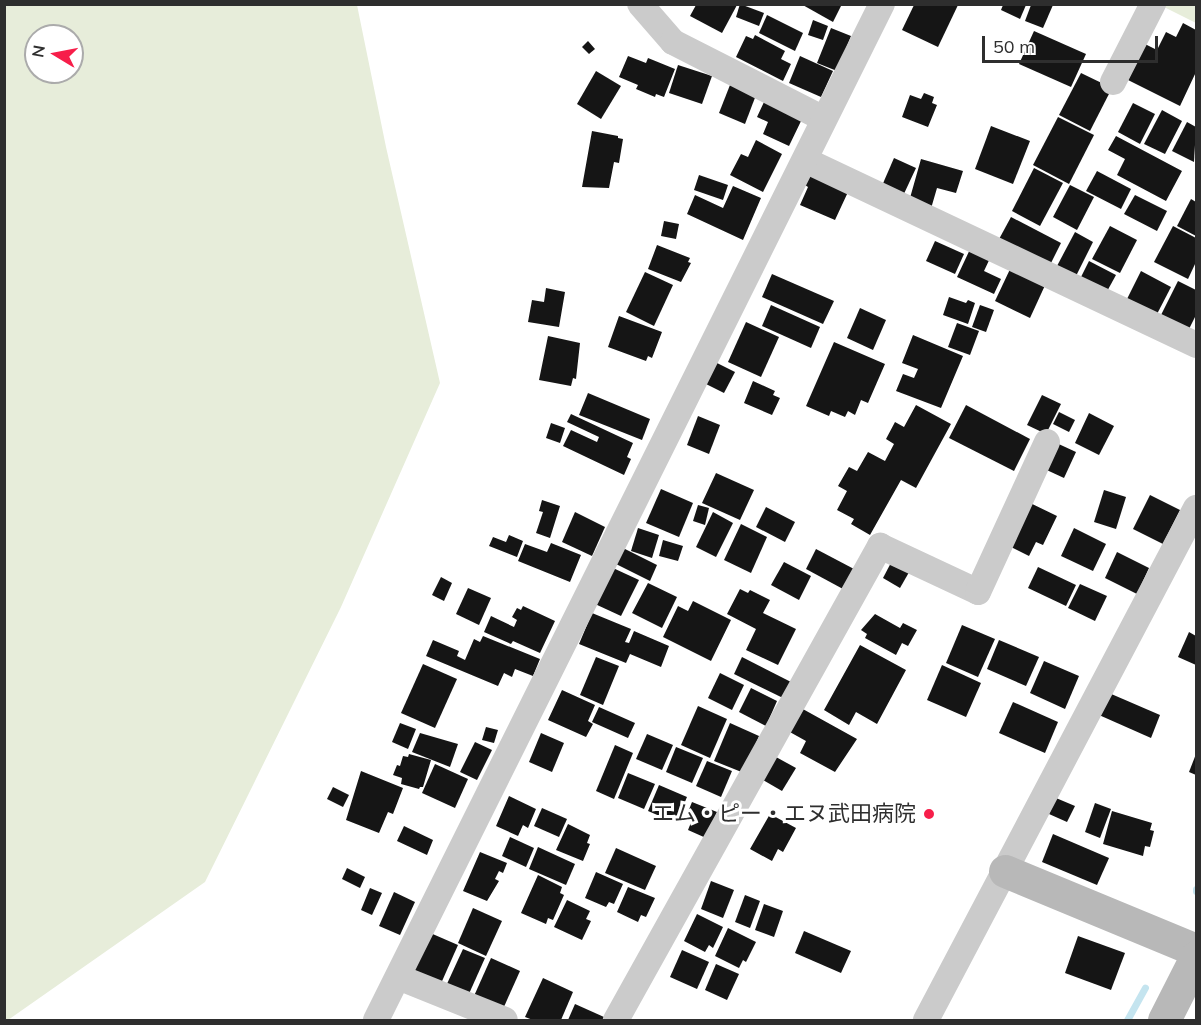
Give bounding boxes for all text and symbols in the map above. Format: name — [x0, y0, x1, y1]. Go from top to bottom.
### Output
north arrow — [24, 24, 84, 84]
scale bar — [985, 24, 1160, 62]
text: 50 m — [993, 35, 1035, 58]
text: N — [27, 44, 49, 59]
place label: エム・ピー・エヌ武田病院 — [652, 801, 916, 827]
marker: エム・ピー・エヌ武田病院 — [920, 805, 938, 823]

